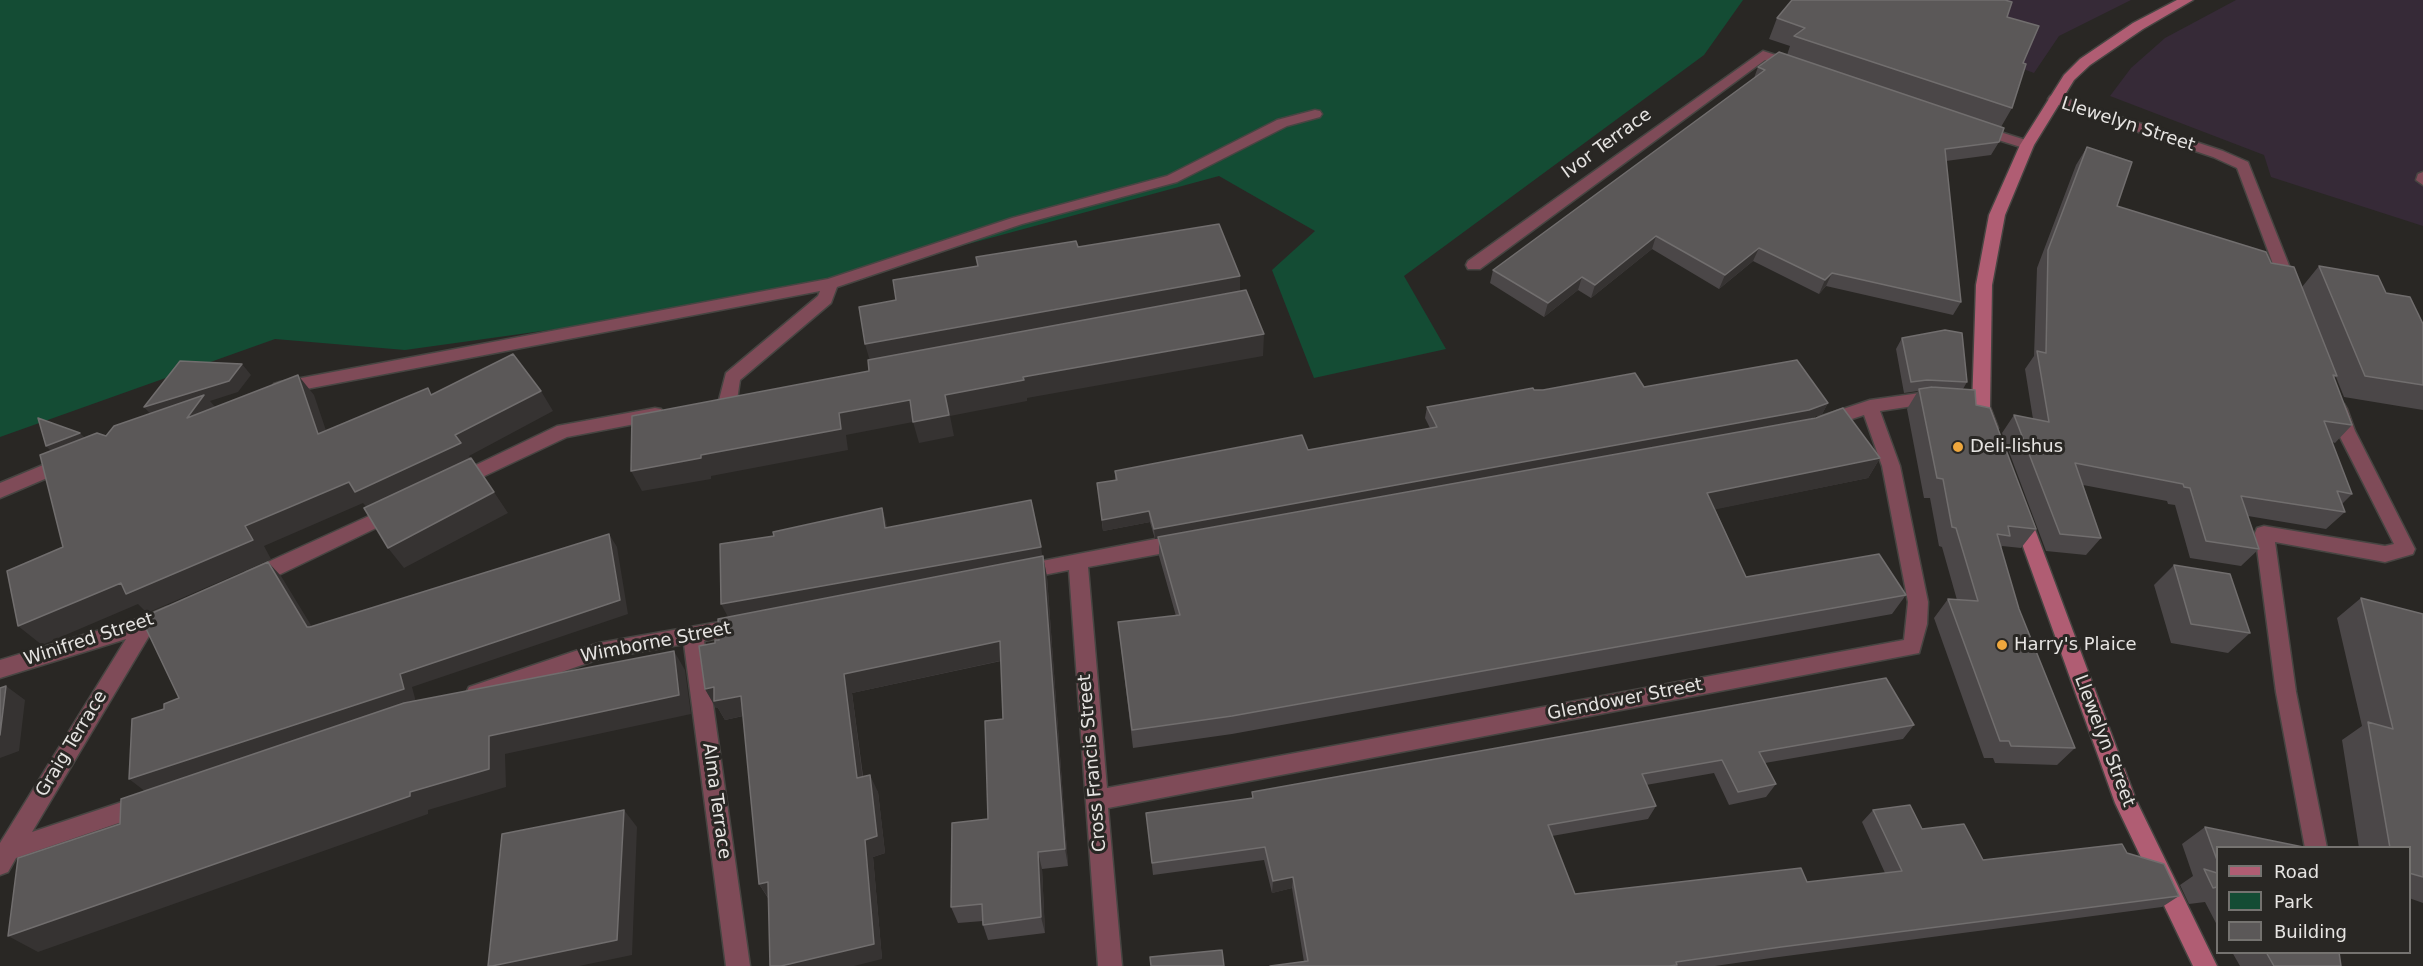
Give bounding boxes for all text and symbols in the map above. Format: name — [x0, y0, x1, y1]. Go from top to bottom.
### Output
street label: Llewelyn Street — [2058, 93, 2198, 157]
street label: Ivor Terrace — [1558, 104, 1656, 184]
place label: Deli-lishus — [1970, 436, 2063, 458]
marker: Deli-lishus — [1951, 440, 1965, 454]
street label: Winifred Street — [21, 609, 157, 671]
street label: Wimborne Street — [579, 618, 733, 668]
place label: Harry's Plaice — [2014, 634, 2137, 656]
marker: Harry's Plaice — [1995, 638, 2009, 652]
street label: Llewelyn Street — [2069, 672, 2139, 810]
street label: Cross Francis Street — [1074, 673, 1112, 853]
street label: Glendower Street — [1546, 674, 1704, 726]
street label: Graig Terrace — [32, 687, 112, 801]
street label: Alma Terrace — [697, 742, 735, 860]
legend — [2216, 846, 2411, 954]
text: Road — [2274, 861, 2319, 882]
text: Park — [2274, 891, 2313, 912]
text: Building — [2274, 921, 2347, 942]

